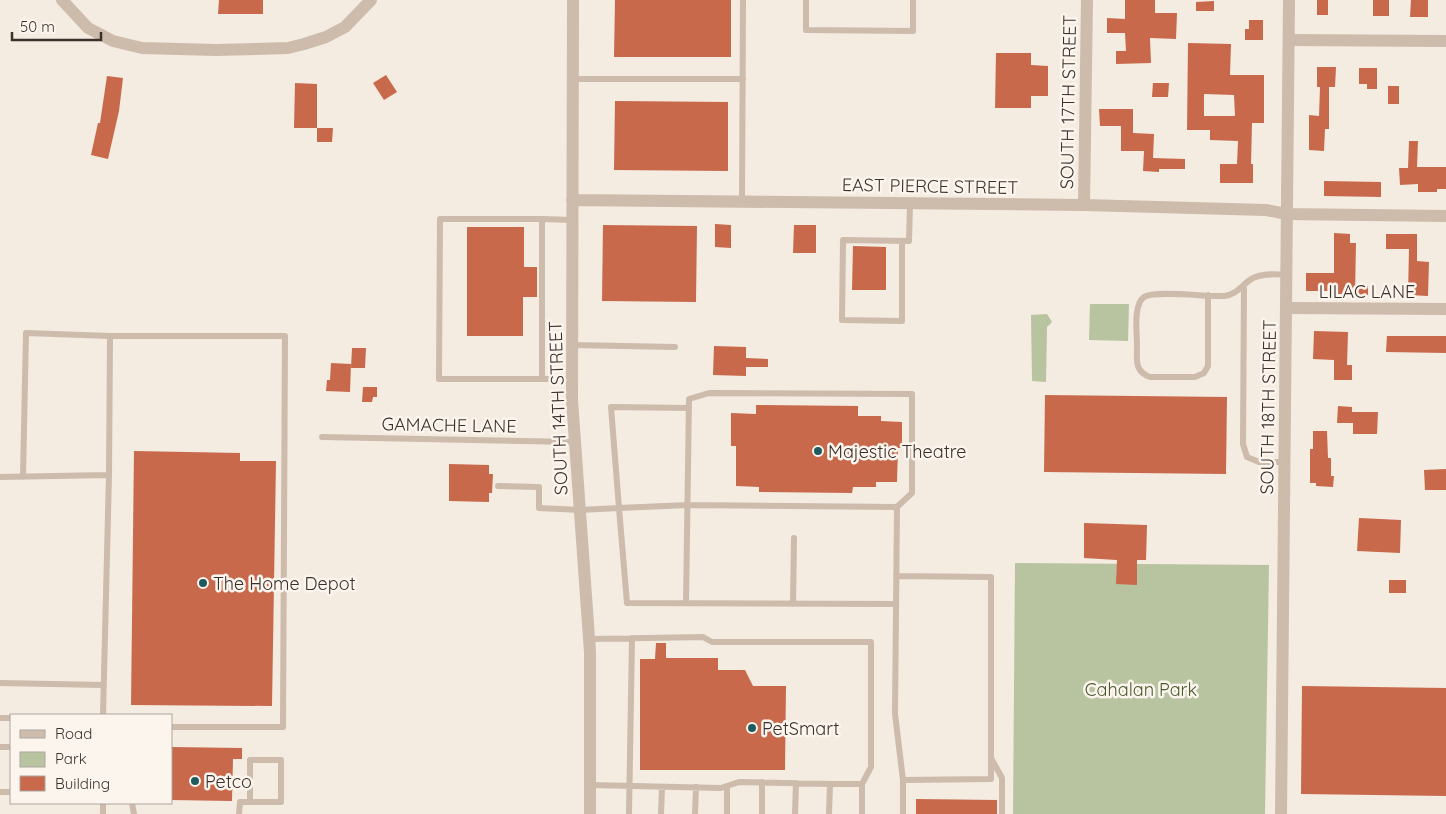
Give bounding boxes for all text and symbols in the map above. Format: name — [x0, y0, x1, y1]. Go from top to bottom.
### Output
scale bar — [12, 10, 101, 42]
street label: SOUTH 17TH STREET — [1055, 14, 1081, 189]
text: 50 m — [20, 17, 55, 36]
street label: EAST PIERCE STREET — [842, 173, 1018, 199]
street label: LILAC LANE — [1319, 280, 1415, 303]
street label: SOUTH 18TH STREET — [1255, 319, 1281, 495]
street label: SOUTH 14TH STREET — [543, 320, 573, 496]
street label: GAMACHE LANE — [381, 412, 517, 438]
place label: Majestic Theatre — [828, 440, 967, 463]
marker: Majestic Theatre — [812, 445, 824, 457]
place label: The Home Depot — [213, 572, 356, 595]
marker: The Home Depot — [197, 577, 209, 589]
park label: Cahalan Park — [1085, 678, 1197, 701]
legend — [10, 714, 172, 804]
place label: PetSmart — [762, 717, 839, 740]
marker: PetSmart — [746, 722, 758, 734]
text: Road — [55, 724, 92, 743]
text: Park — [55, 749, 87, 768]
place label: Petco — [205, 770, 252, 793]
text: Building — [55, 774, 110, 793]
marker: Petco — [189, 775, 201, 787]

